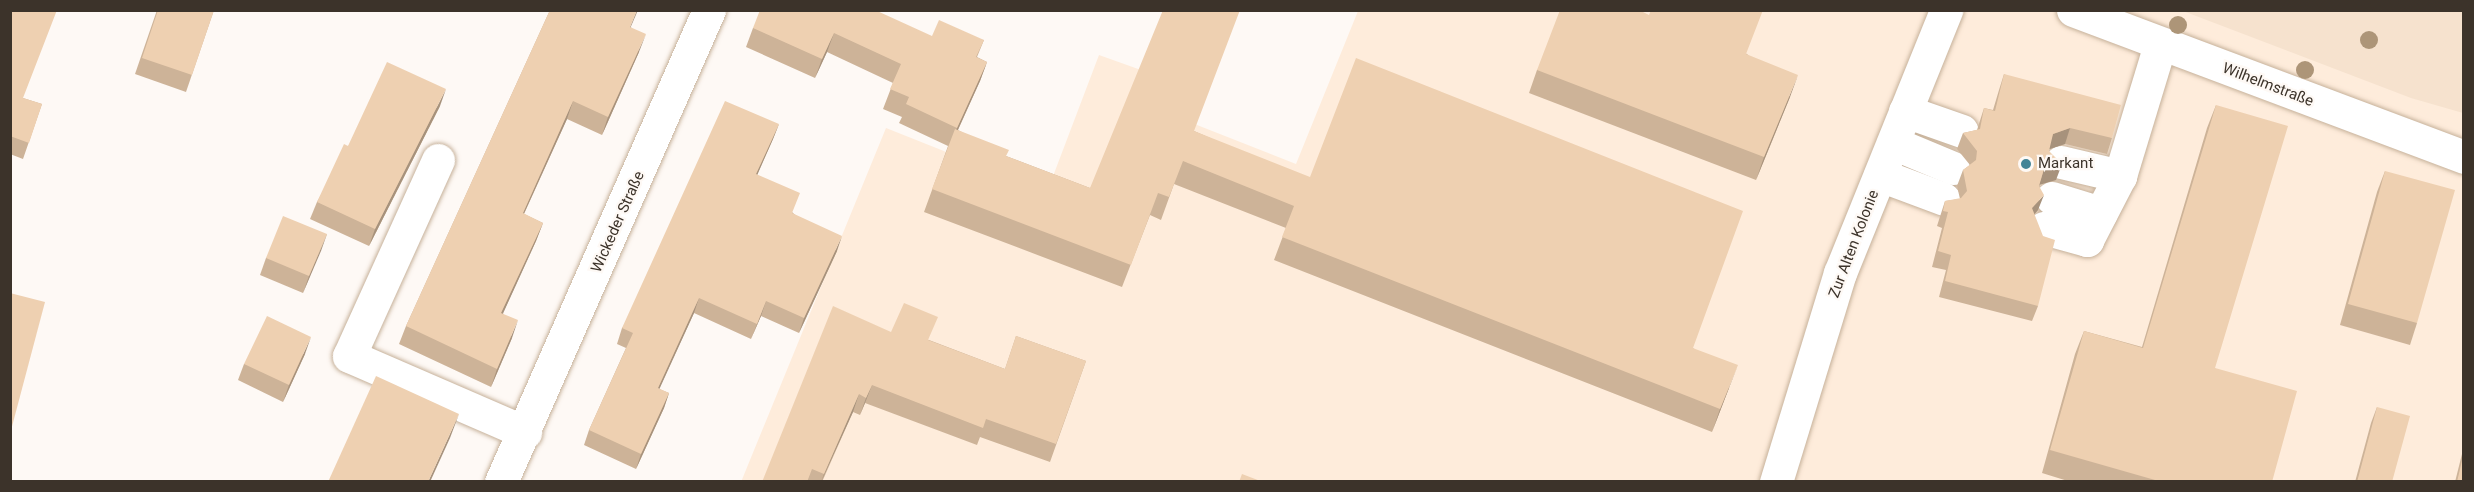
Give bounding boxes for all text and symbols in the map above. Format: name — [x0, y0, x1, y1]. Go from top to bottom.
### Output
street label: Wilhelmstraße — [2220, 59, 2316, 111]
place label: Markant — [2038, 155, 2093, 173]
marker: Markant — [2019, 157, 2033, 171]
street label: Wickeder Straße — [588, 169, 648, 275]
street label: Zur Alten Kolonie — [1825, 188, 1883, 300]

